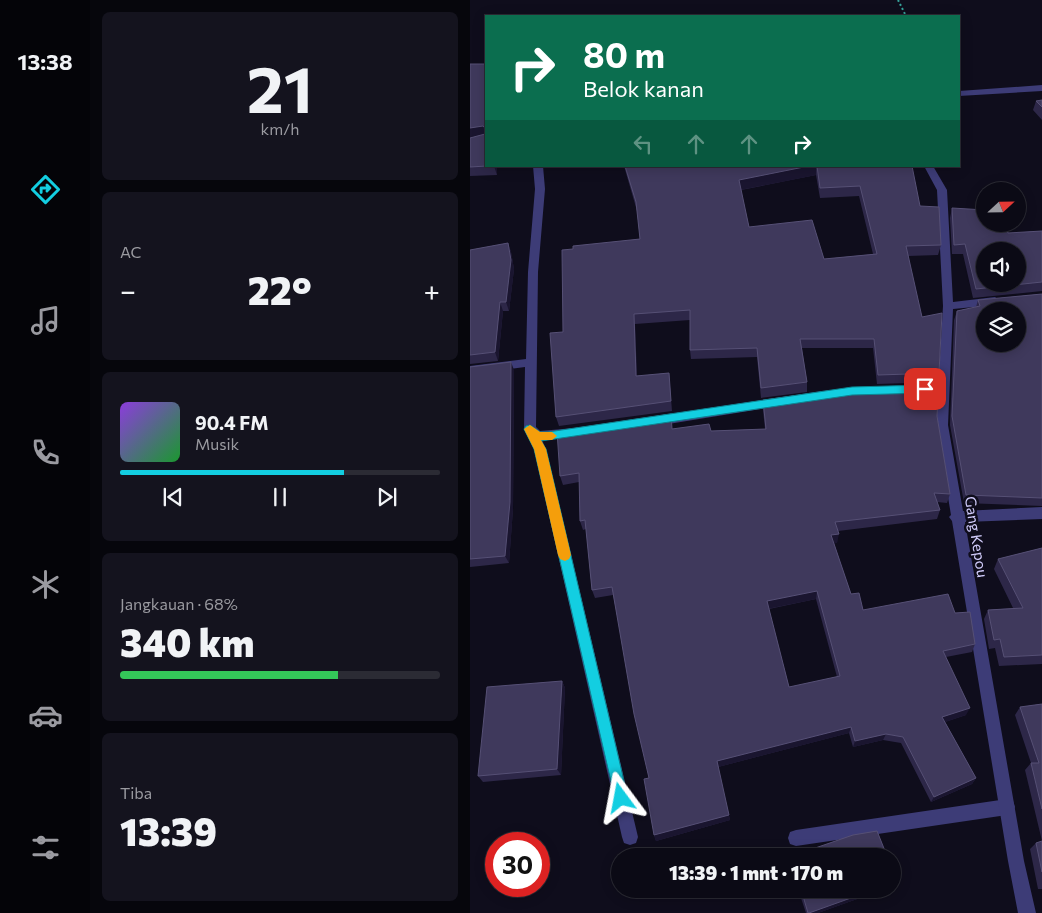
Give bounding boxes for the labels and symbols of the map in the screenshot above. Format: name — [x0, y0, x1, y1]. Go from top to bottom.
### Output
north arrow — [976, 182, 1026, 232]
pin — [904, 368, 946, 410]
street label: Gang Kepou — [962, 495, 992, 579]
position arrow — [594, 771, 646, 823]
speed limit sign: 30 — [485, 832, 550, 897]

